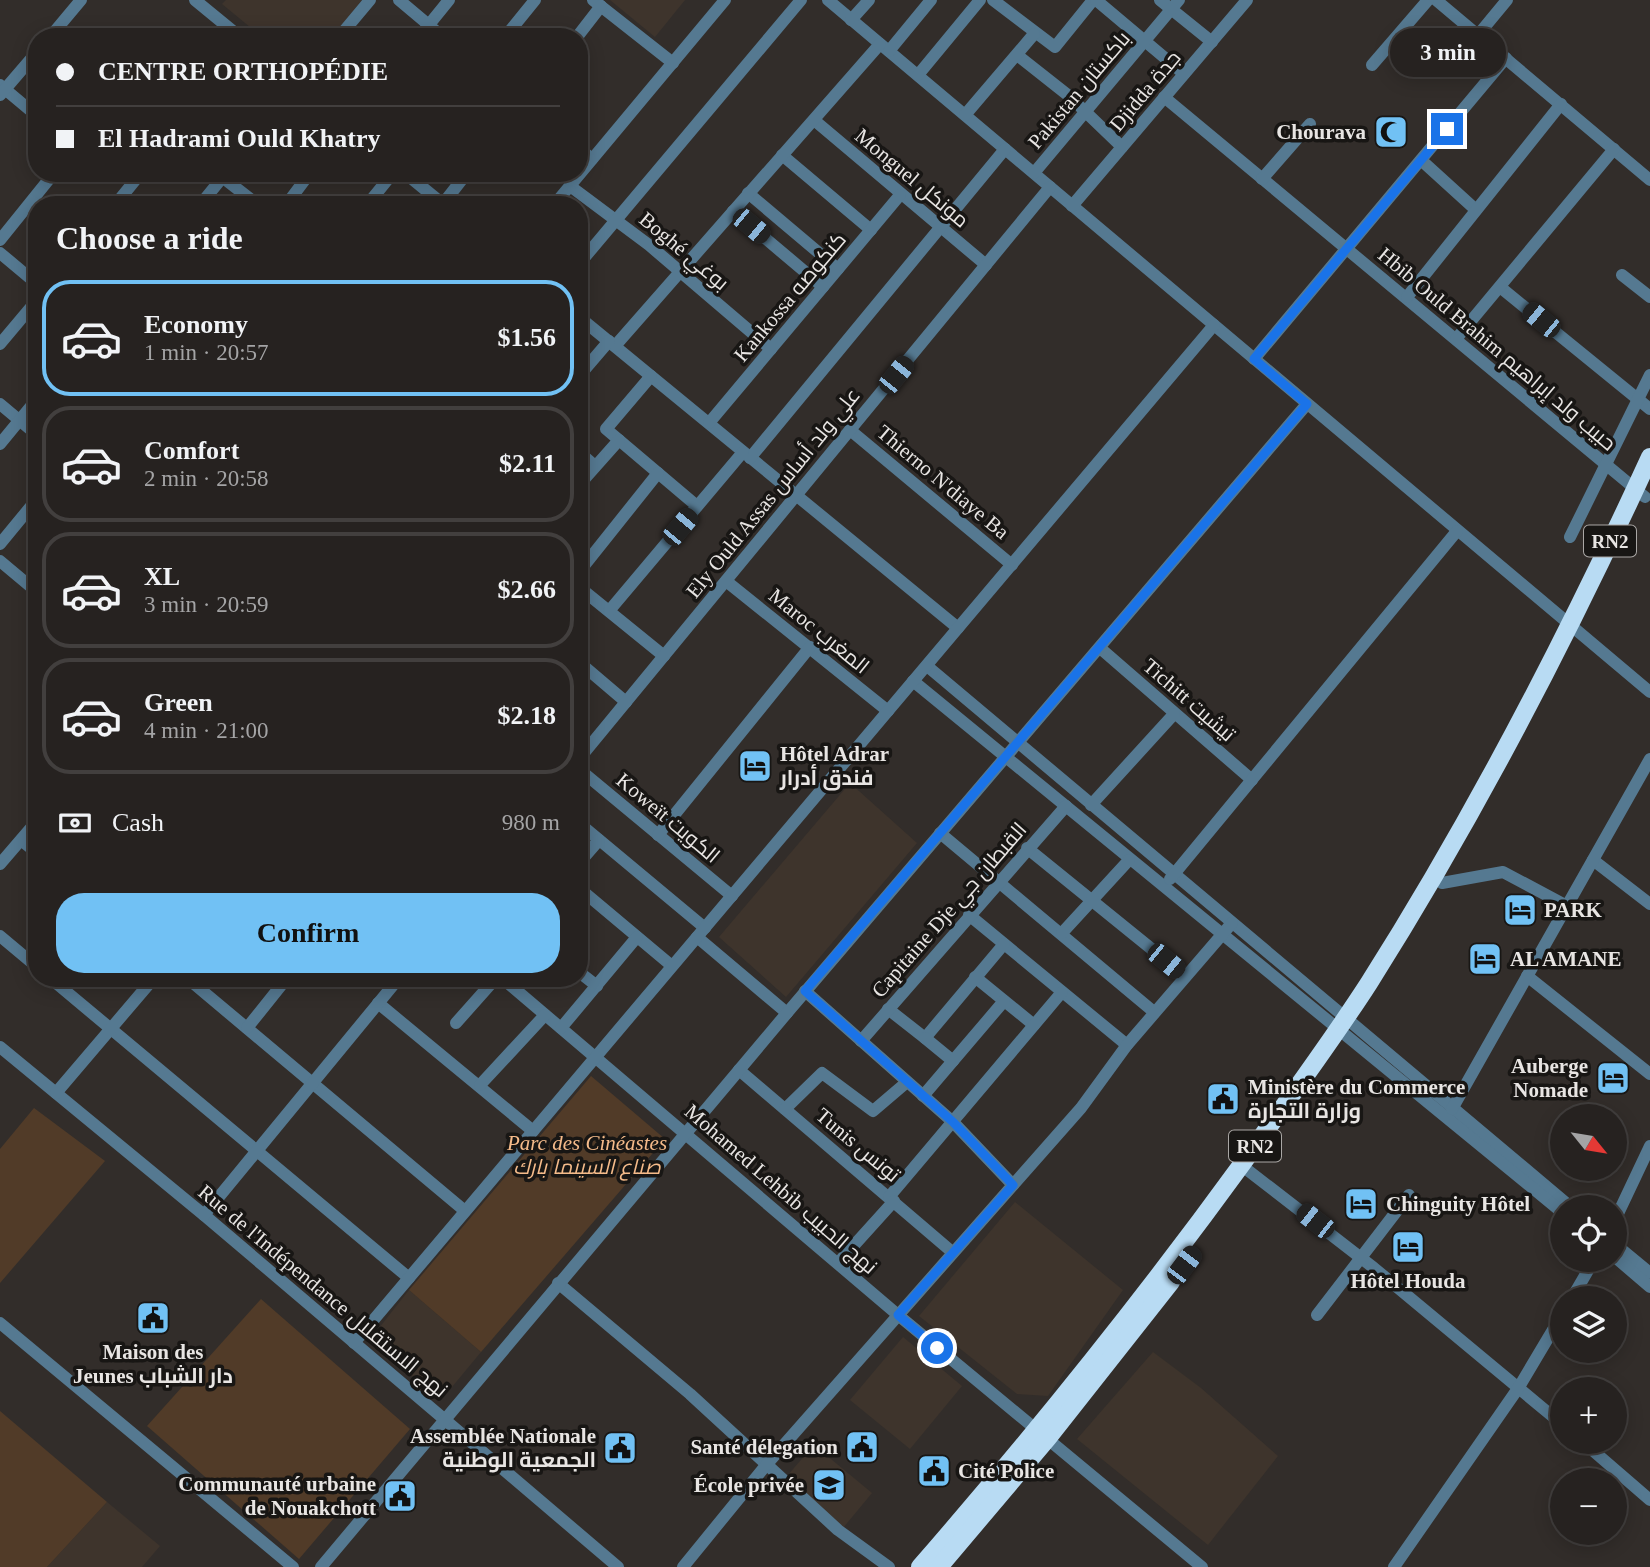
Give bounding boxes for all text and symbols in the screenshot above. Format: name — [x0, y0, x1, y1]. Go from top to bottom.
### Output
street label: Pakistan باكستان — [1023, 26, 1136, 154]
callout: 3 min — [1389, 27, 1505, 76]
text: 3 min — [1420, 40, 1476, 65]
street label: Djidda جدة — [1104, 46, 1186, 136]
text: CENTRE ORTHOPÉDIE — [98, 57, 388, 86]
mosque icon: Chourava — [1372, 113, 1410, 151]
route end — [1431, 113, 1463, 145]
place label: Chourava — [1276, 120, 1366, 144]
text: El Hadrami Ould Khatry — [98, 124, 380, 153]
street label: Monguel مونكل — [850, 124, 974, 233]
car — [729, 204, 774, 248]
street label: Boghé بوغي — [632, 207, 733, 298]
text: Choose a ride — [56, 220, 243, 256]
street label: Kankossa كنكوصه — [729, 227, 851, 367]
street label: Hbib Ould Brahim حبيب ولد إبراهيم — [1372, 242, 1621, 457]
car — [1519, 299, 1564, 341]
icon: car — [60, 307, 123, 370]
text: Economy — [144, 310, 248, 339]
text: $1.56 — [498, 323, 556, 352]
text: 1 min · 20:57 — [144, 340, 269, 365]
car — [875, 352, 918, 398]
street label: Ely Ould Assas علي ولد أساس — [680, 383, 868, 605]
street label: Thierno N'diaye Ba — [872, 420, 1014, 545]
icon: car — [60, 433, 123, 496]
text: Comfort — [144, 436, 239, 465]
text: $2.11 — [499, 449, 556, 478]
text: 2 min · 20:58 — [144, 466, 269, 491]
car — [659, 504, 702, 550]
road number: RN2 — [1584, 526, 1636, 556]
icon: car — [60, 559, 123, 622]
text: XL — [144, 562, 180, 591]
text: $2.66 — [498, 575, 556, 604]
street label: Maroc المغرب — [764, 583, 874, 679]
text: 3 min · 20:59 — [144, 592, 269, 617]
street label: Tichitt تيشيت — [1138, 654, 1240, 747]
icon: car — [60, 685, 123, 748]
text: Green — [144, 688, 213, 717]
text: $2.18 — [498, 701, 556, 730]
text: 4 min · 21:00 — [144, 718, 269, 743]
place label: Hôtel Adrar فندق أدرار — [779, 742, 889, 791]
hotel icon: Hôtel Adrar فندق أدرار — [736, 747, 774, 785]
street label: Koweït الكويت — [612, 768, 724, 868]
icon: cash — [56, 804, 94, 842]
text: Cash — [112, 808, 164, 837]
text: 980 m — [502, 810, 560, 835]
street label: Capitaine Dje القبطان جي — [867, 818, 1034, 1005]
hotel icon: PARK — [1501, 891, 1539, 929]
button: Confirm — [56, 893, 560, 973]
place label: PARK — [1544, 898, 1603, 922]
car — [1144, 940, 1189, 982]
hotel icon: AL AMANE — [1466, 940, 1504, 978]
place label: AL AMANE — [1510, 947, 1621, 971]
place label: Auberge Nomade — [1511, 1054, 1588, 1102]
hotel icon: Auberge Nomade — [1594, 1059, 1632, 1097]
place label: Ministère du Commerce وزارة التجارة — [1248, 1075, 1465, 1124]
public building icon: Ministère du Commerce وزارة التجارة — [1204, 1080, 1242, 1118]
street label: Mohamed Lehbib نهج الحبيب — [679, 1099, 882, 1280]
street label: Tunis تونس — [811, 1103, 905, 1188]
north arrow — [1550, 1104, 1628, 1181]
map controls — [1550, 1104, 1627, 1545]
road number: RN2 — [1229, 1130, 1281, 1162]
park label: Parc des Cinéastes صناع السينما بارك — [506, 1131, 667, 1181]
street label: Rue de l'Indépendance نهج الاستقلال — [192, 1180, 452, 1404]
hotel icon: Chinguity Hôtel — [1342, 1185, 1380, 1223]
place label: Chinguity Hôtel — [1386, 1192, 1530, 1216]
button: locate — [1550, 1195, 1627, 1272]
car — [1292, 1200, 1339, 1242]
hotel icon: Hôtel Houda — [1389, 1228, 1427, 1266]
car — [1163, 1242, 1206, 1288]
place label: Hôtel Houda — [1351, 1269, 1466, 1293]
button: layers — [1550, 1286, 1627, 1363]
public building icon: Maison des Jeunes دار الشباب — [134, 1299, 172, 1337]
route start — [921, 1332, 953, 1364]
place label: Maison des Jeunes دار الشباب — [73, 1340, 233, 1388]
button: + — [1550, 1377, 1627, 1454]
place label: Assemblée Nationale الجمعية الوطنية — [410, 1424, 596, 1473]
public building icon: Santé délegation — [843, 1428, 881, 1466]
public building icon: Assemblée Nationale الجمعية الوطنية — [601, 1429, 639, 1467]
place label: Santé délegation — [690, 1435, 838, 1459]
public building icon: Cité Police — [915, 1452, 953, 1490]
place label: Cité Police — [958, 1459, 1054, 1483]
school or university icon: École privée — [810, 1466, 848, 1504]
button: − — [1550, 1468, 1627, 1545]
place label: Communauté urbaine de Nouakchott — [178, 1472, 376, 1520]
place label: École privée — [694, 1473, 804, 1497]
public building icon: Communauté urbaine de Nouakchott — [381, 1477, 419, 1515]

